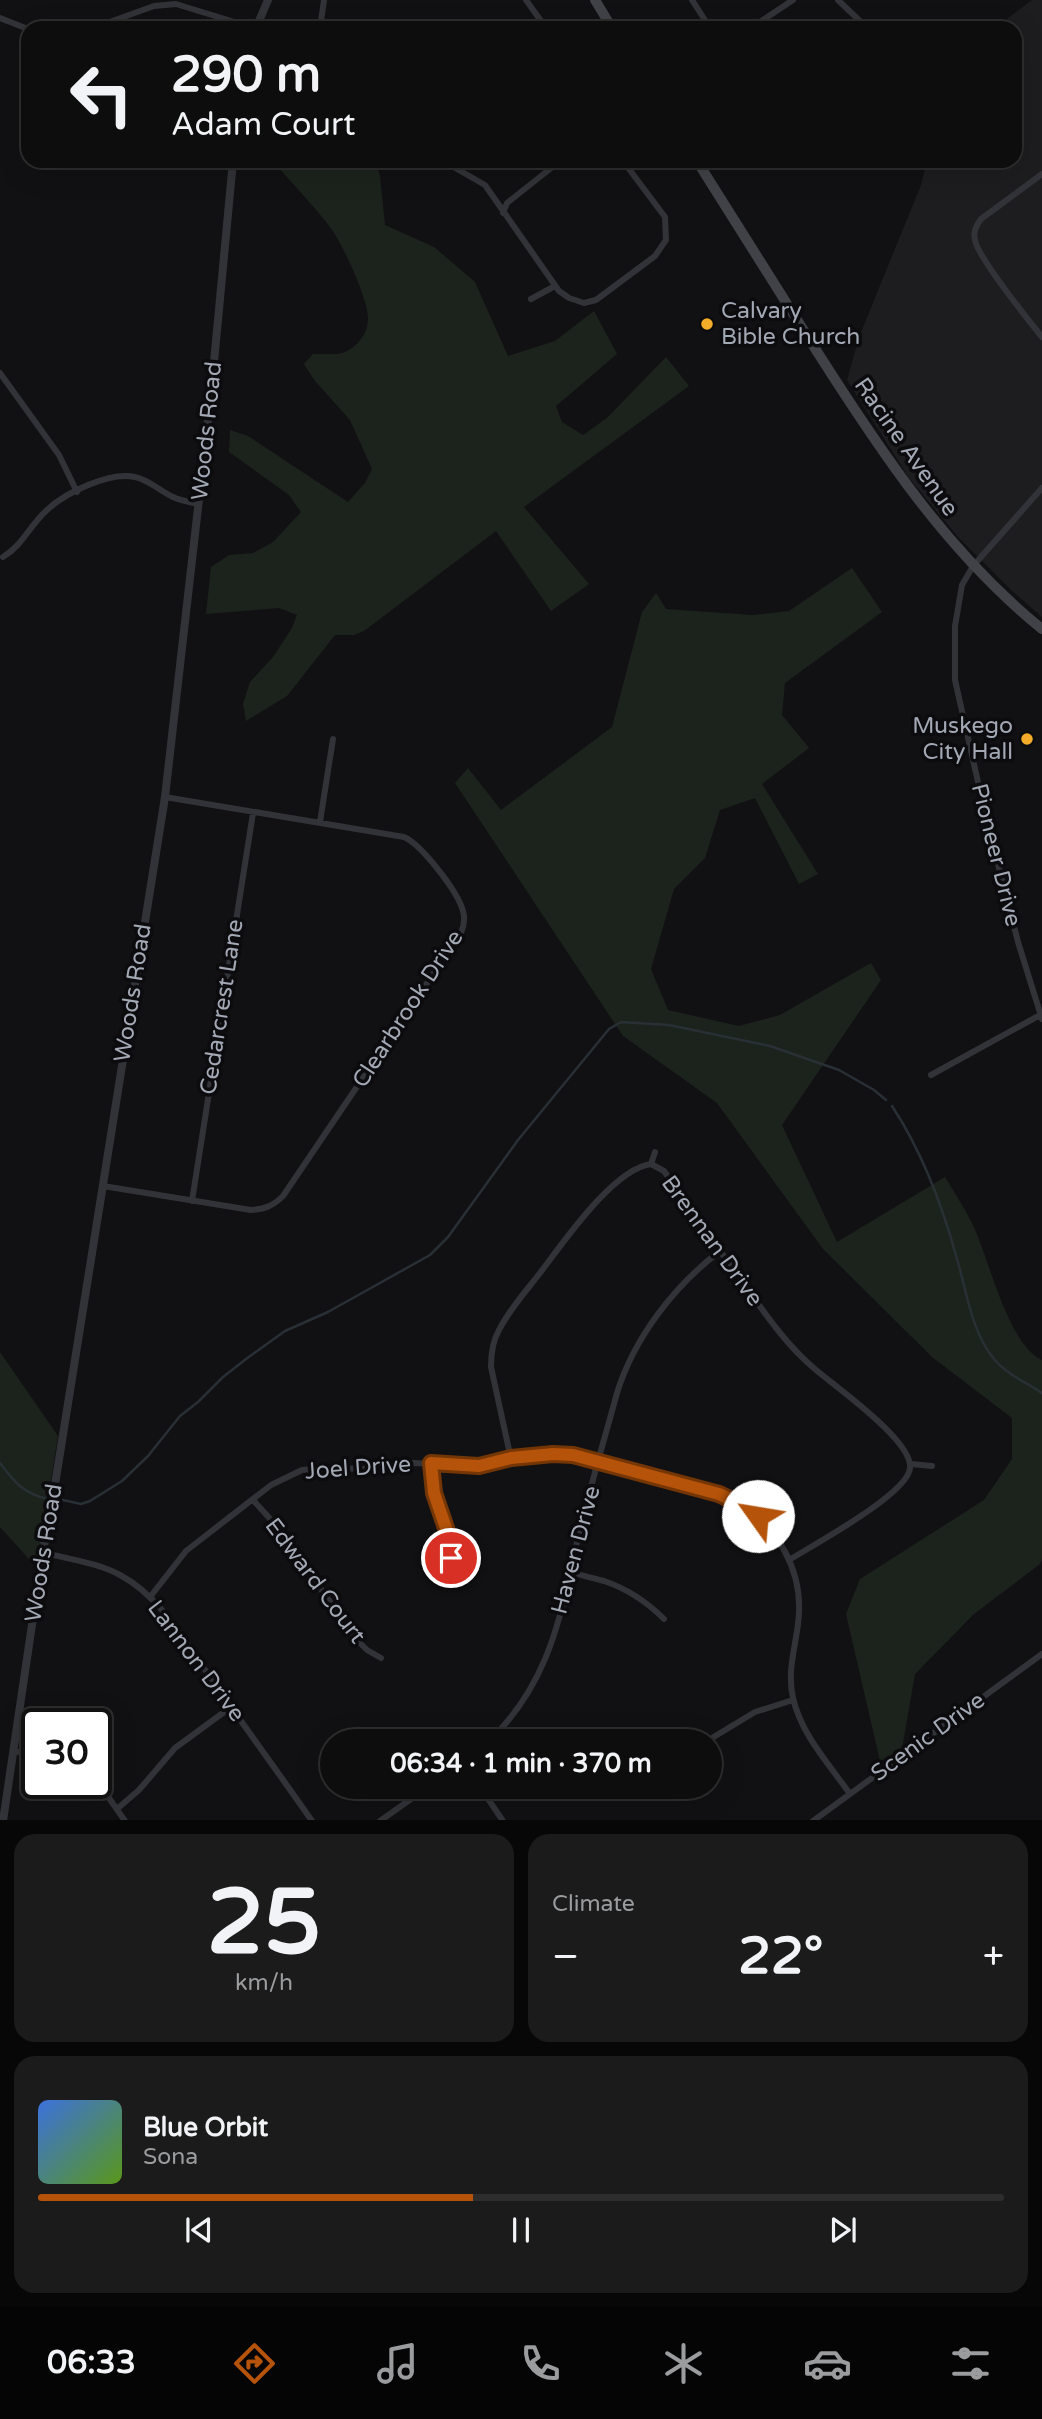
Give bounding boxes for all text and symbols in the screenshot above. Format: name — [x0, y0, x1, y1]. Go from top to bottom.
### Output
text: 290 m — [171, 46, 321, 105]
icon: left — [56, 49, 147, 140]
text: Adam Court — [171, 106, 356, 144]
place label: Calvary Bible Church — [721, 297, 860, 351]
marker: Calvary Bible Church — [699, 316, 715, 332]
street label: Woods Road — [186, 360, 228, 502]
street label: Racine Avenue — [848, 372, 964, 522]
place label: Muskego City Hall — [912, 712, 1013, 766]
marker: Muskego City Hall — [1019, 731, 1035, 747]
street label: Pioneer Drive — [965, 781, 1027, 929]
street label: Cedarcrest Lane — [194, 917, 250, 1097]
street label: Woods Road — [108, 922, 158, 1064]
street label: Clearbrook Drive — [347, 925, 469, 1093]
street label: Brennan Drive — [655, 1170, 769, 1312]
street label: Joel Drive — [304, 1450, 412, 1486]
position arrow — [721, 1479, 795, 1553]
street label: Woods Road — [19, 1482, 69, 1624]
street label: Haven Drive — [545, 1483, 607, 1617]
street label: Edward Court — [259, 1513, 371, 1650]
pin — [421, 1528, 481, 1588]
icon: arrive — [432, 1539, 470, 1577]
street label: Lannon Drive — [141, 1595, 251, 1727]
street label: Scenic Drive — [866, 1686, 990, 1788]
speed limit sign: 30 — [21, 1708, 112, 1799]
text: 06:34 · 1 min · 370 m — [390, 1748, 652, 1779]
text: 25 — [207, 1868, 321, 1978]
text: Climate — [552, 1890, 635, 1918]
text: 22° — [738, 1925, 823, 1988]
text: − — [552, 1934, 579, 1980]
text: + — [983, 1934, 1004, 1980]
text: km/h — [235, 1969, 293, 1997]
text: Blue Orbit — [143, 2112, 268, 2143]
text: Sona — [143, 2143, 198, 2171]
icon: previous — [180, 2211, 218, 2249]
icon: pause — [502, 2211, 540, 2249]
icon: next — [824, 2211, 862, 2249]
icon: directions — [230, 2339, 279, 2388]
icon: music — [373, 2339, 422, 2388]
icon: phone — [516, 2339, 565, 2388]
icon: climate — [659, 2339, 708, 2388]
icon: car — [803, 2339, 852, 2388]
icon: filters — [946, 2339, 995, 2388]
text: 06:33 — [47, 2344, 136, 2382]

